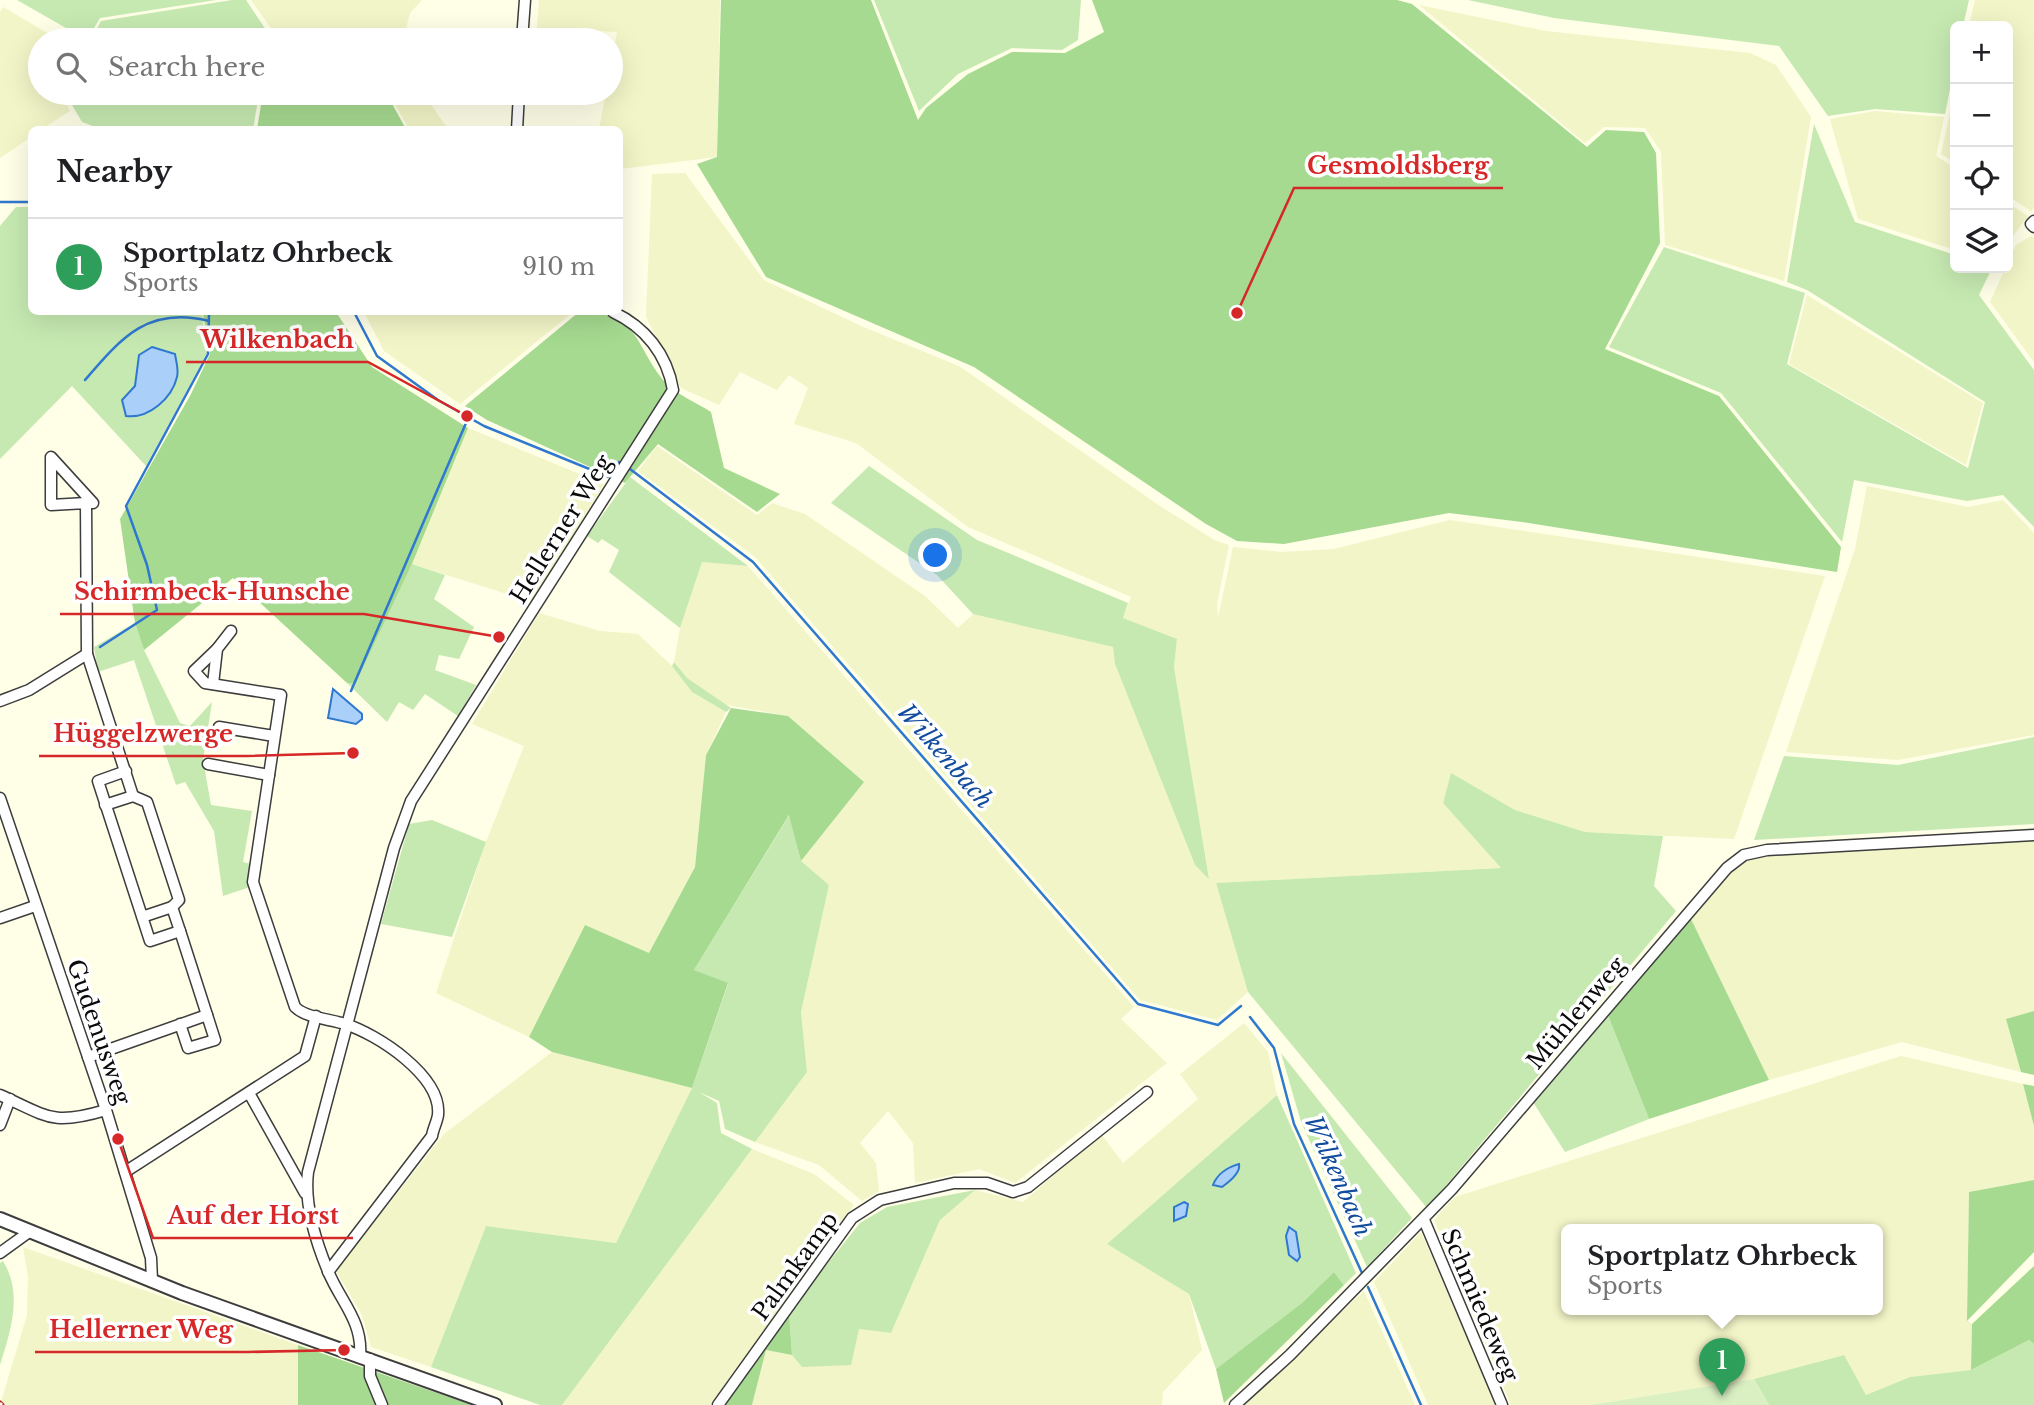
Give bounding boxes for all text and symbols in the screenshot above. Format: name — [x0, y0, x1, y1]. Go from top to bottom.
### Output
map controls — [1950, 21, 2013, 273]
button: + — [1950, 21, 2013, 84]
search box — [28, 28, 623, 105]
icon: search — [52, 48, 90, 86]
text: Search here — [108, 51, 265, 83]
button: − — [1950, 84, 2013, 147]
callout: Gesmoldsberg — [1294, 143, 1503, 188]
button: locate — [1950, 147, 2013, 210]
text: Gesmoldsberg — [1307, 151, 1490, 180]
text: Nearby — [56, 153, 172, 190]
button: layers — [1950, 210, 2013, 273]
text: Sportplatz Ohrbeck — [123, 237, 393, 269]
text: 1 — [74, 253, 84, 281]
text: 910 m — [522, 253, 595, 281]
text: Sports — [123, 269, 199, 297]
callout: Wilkenbach — [186, 317, 368, 362]
text: Wilkenbach — [199, 325, 354, 354]
street label: Hellerner Weg — [504, 449, 618, 609]
your location — [918, 538, 952, 572]
callout: Schirmbeck-Hunsche — [60, 569, 364, 614]
text: Schirmbeck-Hunsche — [74, 577, 350, 606]
water label: Wilkenbach — [892, 697, 999, 814]
callout: Hüggelzwerge — [39, 711, 246, 756]
text: Hüggelzwerge — [53, 719, 233, 748]
street label: Mühlenweg — [1521, 951, 1631, 1075]
street label: Gudenusweg — [61, 956, 137, 1109]
water label: Wilkenbach — [1299, 1110, 1378, 1241]
callout: Auf der Horst — [153, 1193, 353, 1238]
text: Auf der Horst — [166, 1201, 340, 1230]
street label: Palmkamp — [746, 1206, 844, 1326]
street label: Schmiedeweg — [1435, 1224, 1525, 1386]
popup — [1561, 1224, 1883, 1315]
text: Sportplatz Ohrbeck — [1587, 1240, 1857, 1272]
text: Sports — [1587, 1272, 1663, 1300]
callout: Hellerner Weg — [35, 1307, 248, 1352]
text: Hellerner Weg — [49, 1315, 234, 1344]
pin: 1 — [1699, 1338, 1745, 1396]

